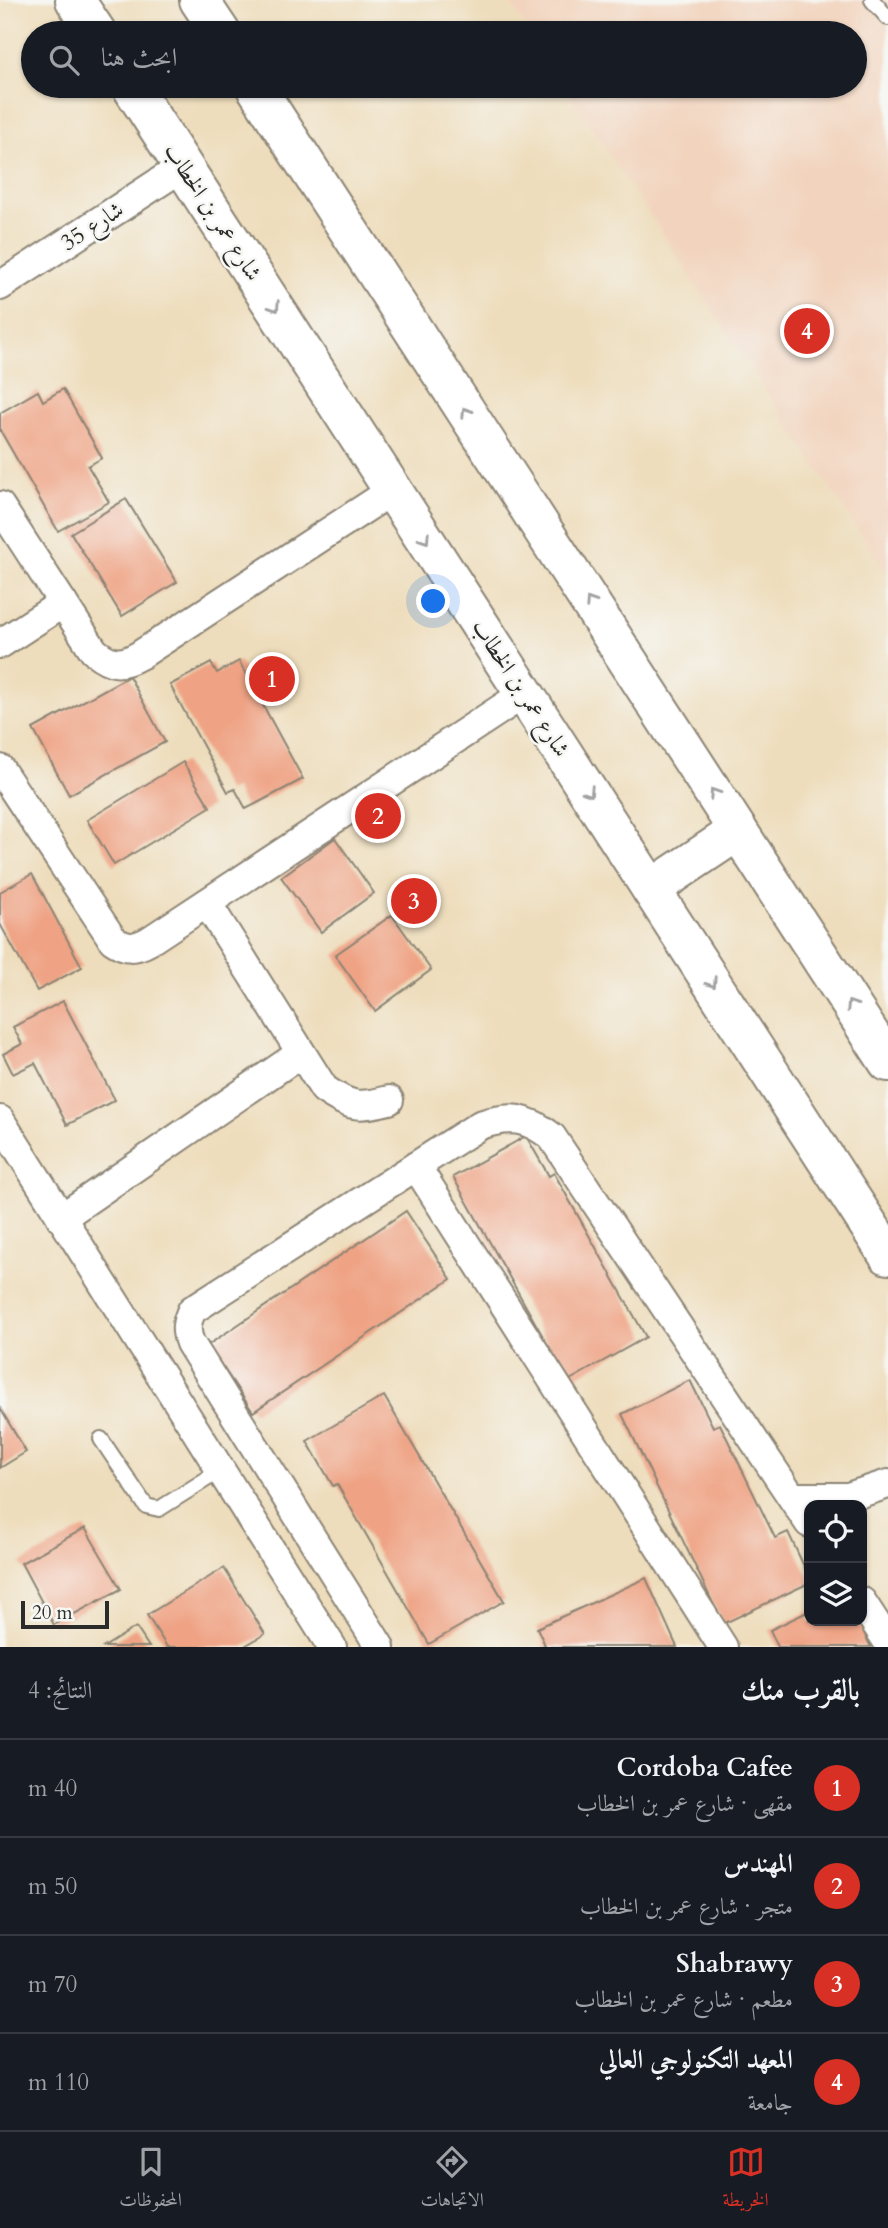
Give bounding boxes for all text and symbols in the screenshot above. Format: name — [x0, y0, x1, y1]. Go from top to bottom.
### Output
search box — [21, 21, 867, 98]
text: ابحث هنا — [101, 40, 177, 75]
icon: search — [45, 41, 83, 79]
street label: شارع عمر بن الخطاب — [153, 137, 269, 289]
street label: شارع 35 — [54, 194, 132, 261]
one-way arrow — [267, 300, 280, 313]
pin: 4 — [784, 305, 830, 357]
one-way arrow — [462, 406, 475, 419]
one-way arrow — [417, 532, 430, 545]
your location — [416, 584, 450, 618]
one-way arrow — [585, 597, 598, 610]
street label: شارع عمر بن الخطاب — [461, 613, 577, 765]
pin: 1 — [249, 653, 295, 705]
one-way arrow — [580, 785, 593, 798]
one-way arrow — [709, 788, 722, 801]
pin: 2 — [355, 790, 401, 842]
pin: 3 — [391, 875, 437, 927]
one-way arrow — [704, 976, 717, 989]
one-way arrow — [846, 999, 859, 1012]
map controls — [804, 1500, 867, 1626]
button: locate — [804, 1500, 867, 1563]
button: layers — [804, 1563, 867, 1626]
scale bar — [21, 1598, 108, 1630]
text: 20 m — [32, 1600, 73, 1626]
text: بالقرب منك — [741, 1670, 860, 1711]
text: النتائج: 4 — [28, 1675, 92, 1706]
text: Cordoba Cafee — [617, 1750, 793, 1785]
text: 40 m — [28, 1773, 77, 1804]
text: 1 — [831, 1773, 843, 1804]
text: مقهى · شارع عمر بن الخطاب — [576, 1788, 793, 1819]
text: المهندس — [724, 1846, 793, 1881]
text: 50 m — [28, 1871, 77, 1902]
text: 2 — [831, 1871, 843, 1902]
text: متجر · شارع عمر بن الخطاب — [580, 1891, 793, 1922]
text: Shabrawy — [676, 1946, 793, 1981]
text: 70 m — [28, 1969, 77, 2000]
text: 3 — [831, 1969, 843, 2000]
text: مطعم · شارع عمر بن الخطاب — [574, 1984, 793, 2015]
text: المعهد التكنولوجي العالي — [599, 2042, 793, 2077]
text: 110 m — [28, 2067, 89, 2098]
text: 4 — [831, 2067, 843, 2098]
text: جامعة — [748, 2087, 793, 2118]
tab: المحفوظات — [119, 2143, 182, 2218]
tab: الاتجاهات — [421, 2143, 484, 2218]
tab: الخريطة — [722, 2143, 769, 2218]

